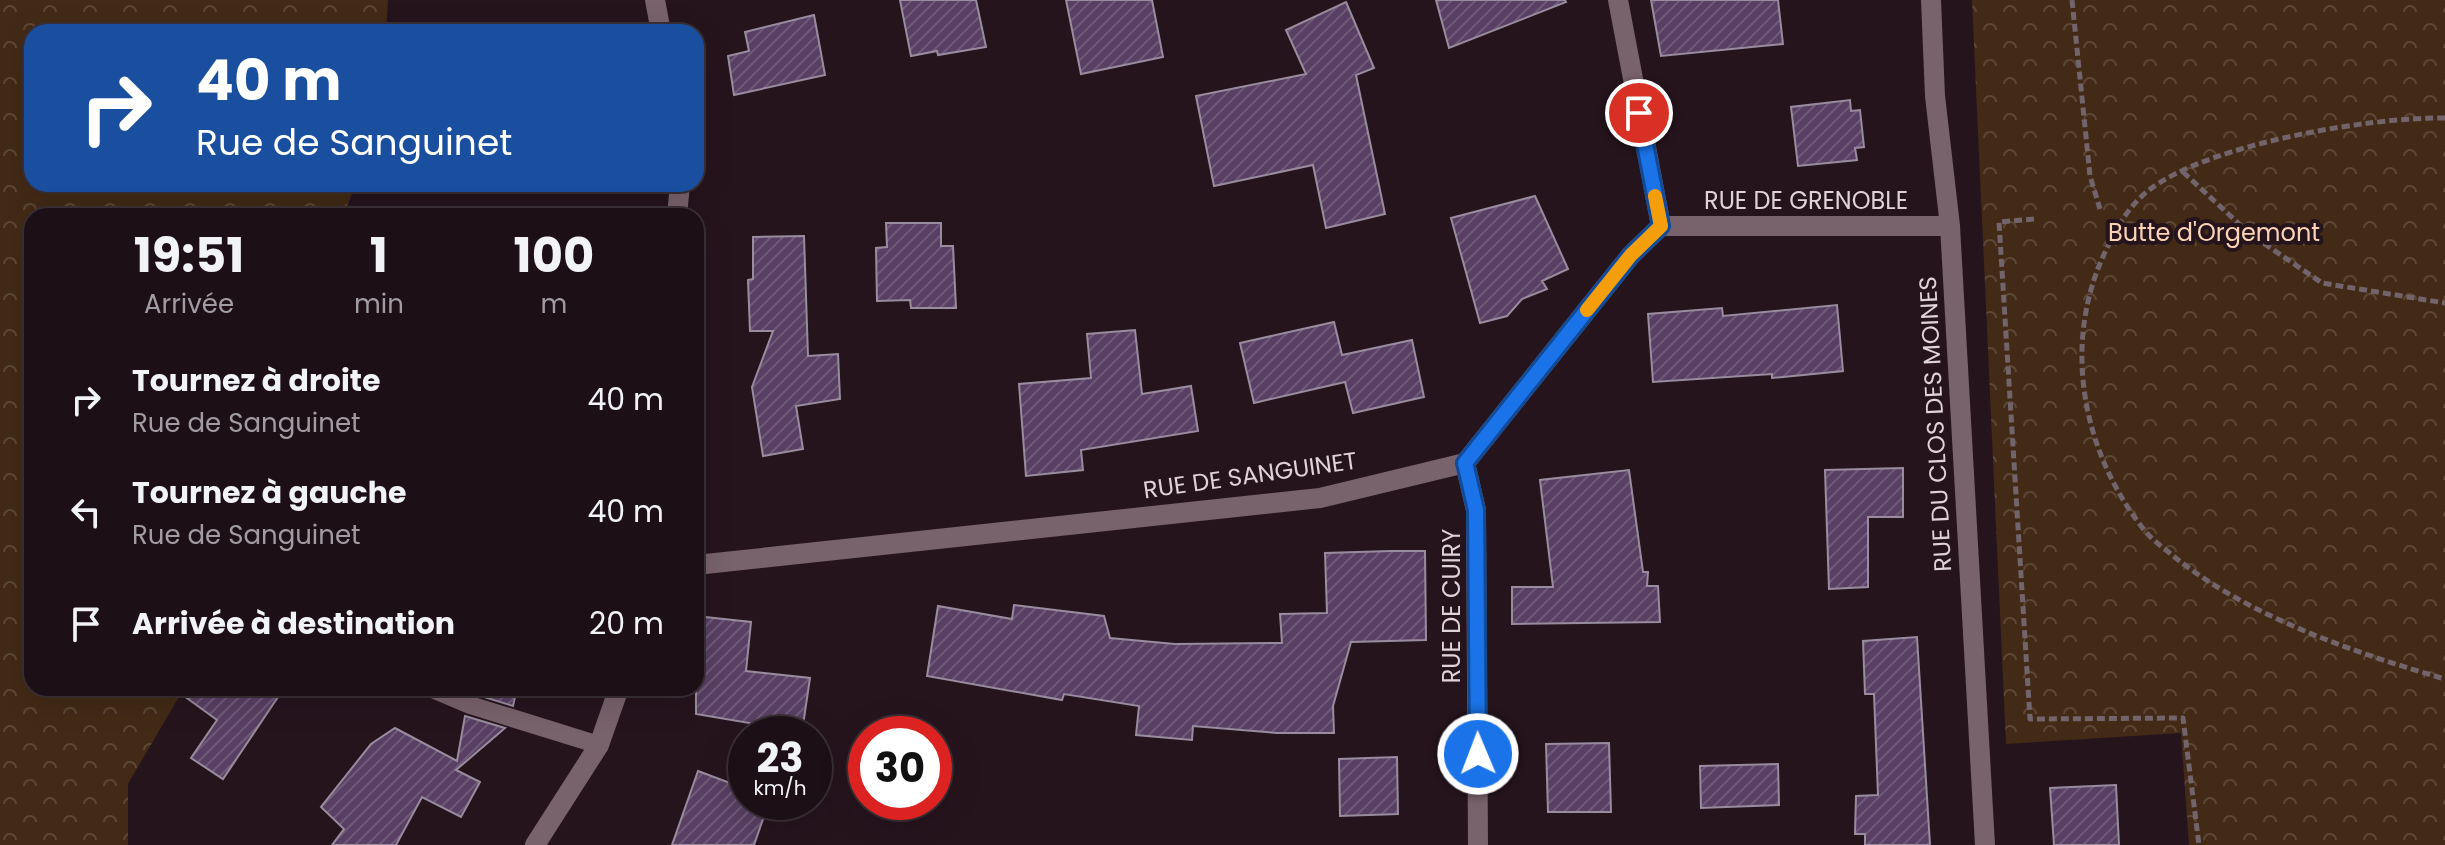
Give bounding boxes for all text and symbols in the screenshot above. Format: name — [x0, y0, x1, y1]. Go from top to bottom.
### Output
text: 40 m — [196, 41, 342, 120]
icon: right — [64, 56, 168, 160]
pin — [1605, 79, 1673, 147]
icon: arrive — [1617, 91, 1661, 135]
text: Rue de Sanguinet — [196, 117, 512, 168]
street label: RUE DE GRENOBLE — [1704, 184, 1908, 217]
park label: Butte d'Orgemont — [2108, 216, 2320, 249]
text: 19:51 — [134, 222, 244, 289]
text: 1 — [370, 222, 388, 289]
text: 100 — [514, 222, 594, 289]
street label: RUE DU CLOS DES MOINES — [1911, 275, 1959, 573]
text: Arrivée — [144, 286, 234, 322]
text: min — [354, 286, 404, 322]
text: m — [541, 286, 567, 322]
text: Tournez à droite — [132, 359, 380, 402]
icon: right — [64, 378, 108, 422]
text: 40 m — [587, 378, 664, 421]
text: Rue de Sanguinet — [132, 405, 360, 441]
street label: RUE DE SANGUINET — [1141, 444, 1359, 506]
text: Tournez à gauche — [132, 471, 406, 514]
icon: left — [64, 490, 108, 534]
text: 40 m — [587, 490, 664, 533]
text: Rue de Sanguinet — [132, 517, 360, 553]
street label: RUE DE CUIRY — [1435, 529, 1468, 683]
icon: arrive — [64, 602, 108, 646]
text: Arrivée à destination — [132, 602, 455, 645]
text: 20 m — [589, 602, 664, 645]
position arrow — [1436, 712, 1520, 796]
speed limit sign: 30 — [848, 716, 952, 820]
text: 23 — [756, 730, 804, 786]
text: km/h — [753, 774, 807, 802]

